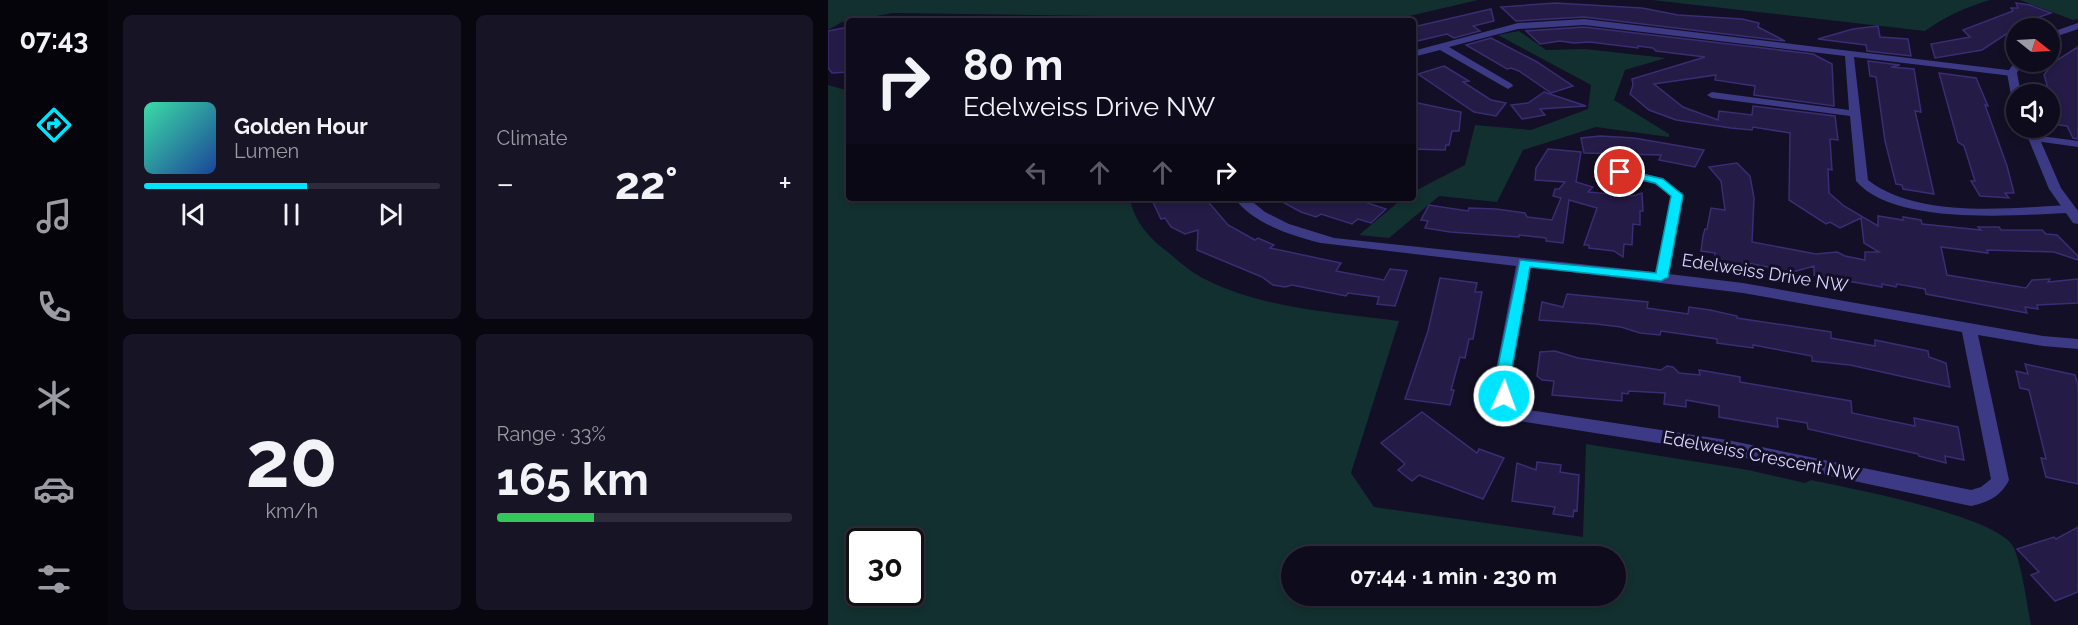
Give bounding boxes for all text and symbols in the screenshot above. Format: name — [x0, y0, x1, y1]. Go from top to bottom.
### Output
north arrow — [2006, 18, 2060, 72]
map controls — [2006, 18, 2060, 138]
text: 07:43 — [20, 24, 88, 55]
text: 80 m — [963, 41, 1063, 90]
icon: right — [864, 42, 942, 120]
button: sound — [2006, 84, 2060, 138]
text: Edelweiss Drive NW — [963, 91, 1215, 122]
icon: directions — [33, 104, 75, 146]
text: Golden Hour — [234, 113, 368, 139]
text: Climate — [497, 126, 568, 150]
text: Lumen — [234, 139, 299, 163]
pin — [1594, 146, 1645, 197]
icon: arrive — [1603, 155, 1636, 188]
icon: left — [1020, 156, 1053, 189]
icon: ahead — [1083, 156, 1116, 189]
icon: ahead — [1146, 156, 1179, 189]
icon: right — [1209, 156, 1242, 189]
text: 22° — [615, 157, 678, 210]
text: − — [497, 164, 514, 203]
text: + — [778, 164, 792, 203]
icon: music — [33, 195, 75, 237]
icon: previous — [177, 198, 210, 231]
icon: pause — [275, 198, 308, 231]
icon: next — [374, 198, 407, 231]
street label: Edelweiss Drive NW — [1680, 249, 1850, 296]
icon: phone — [33, 286, 75, 328]
position arrow — [1472, 364, 1536, 428]
icon: climate — [33, 377, 75, 419]
text: 20 — [246, 414, 338, 505]
text: Range · 33% — [497, 422, 606, 446]
street label: Edelweiss Crescent NW — [1661, 426, 1861, 485]
text: 165 km — [497, 453, 649, 506]
icon: car — [33, 468, 75, 510]
text: km/h — [265, 499, 318, 523]
speed limit sign: 30 — [846, 528, 924, 606]
icon: filters — [33, 558, 75, 600]
text: 07:44 · 1 min · 230 m — [1350, 563, 1557, 589]

